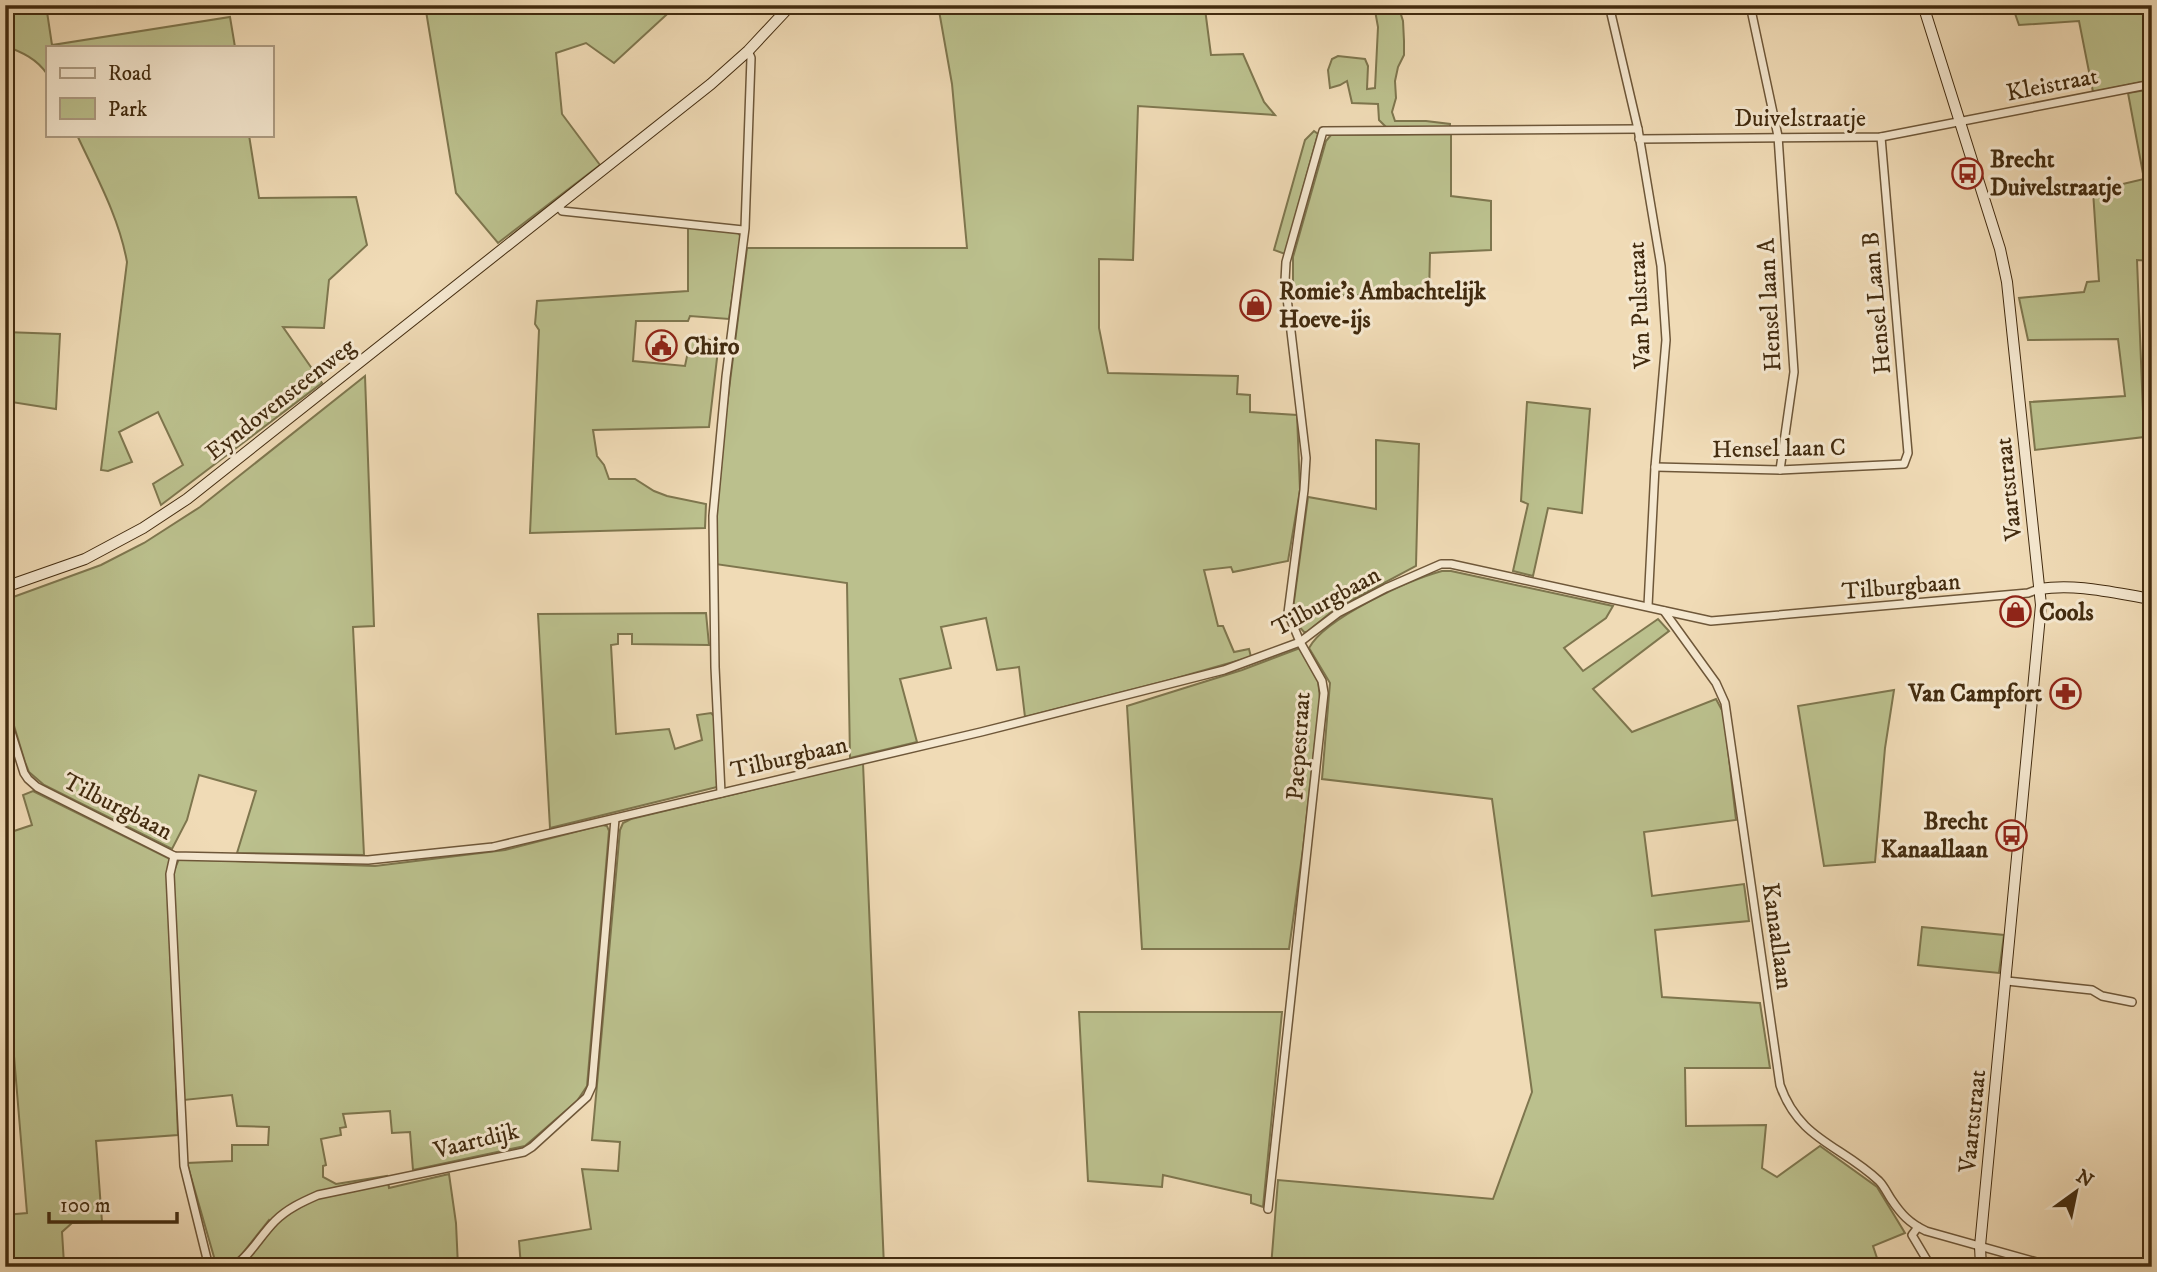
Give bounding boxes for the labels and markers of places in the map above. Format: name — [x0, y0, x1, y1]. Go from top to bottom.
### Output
place label: Brecht Duivelstraatje — [1990, 145, 2122, 203]
bus stop icon: Brecht Duivelstraatje — [1950, 156, 1984, 190]
place label: Romie's Ambachtelijk Hoeve-ijs — [1279, 277, 1487, 335]
shop icon: Romie's Ambachtelijk Hoeve-ijs — [1239, 288, 1273, 322]
public building icon: Chiro — [644, 329, 678, 363]
place label: Chiro — [684, 332, 740, 362]
shop icon: Cools — [1999, 595, 2033, 629]
place label: Cools — [2039, 598, 2093, 628]
pharmacy icon: Van Campfort — [2048, 676, 2082, 710]
place label: Van Campfort — [1908, 679, 2042, 709]
place label: Brecht Kanaallaan — [1881, 807, 1988, 865]
bus stop icon: Brecht Kanaallaan — [1994, 818, 2028, 852]

